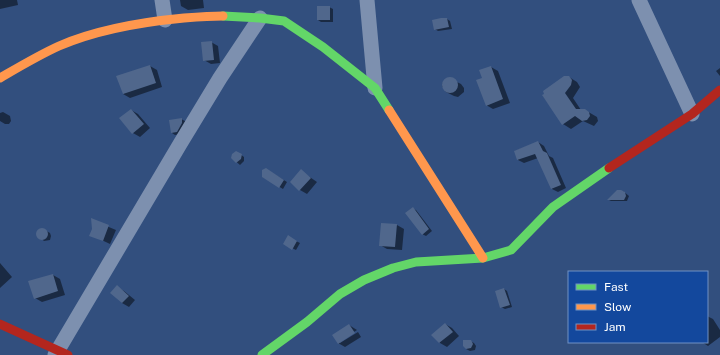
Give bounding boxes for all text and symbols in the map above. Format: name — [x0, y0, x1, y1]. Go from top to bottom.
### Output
legend — [568, 271, 708, 343]
text: Fast — [604, 280, 629, 294]
text: Slow — [604, 300, 632, 314]
text: Jam — [604, 320, 626, 334]

